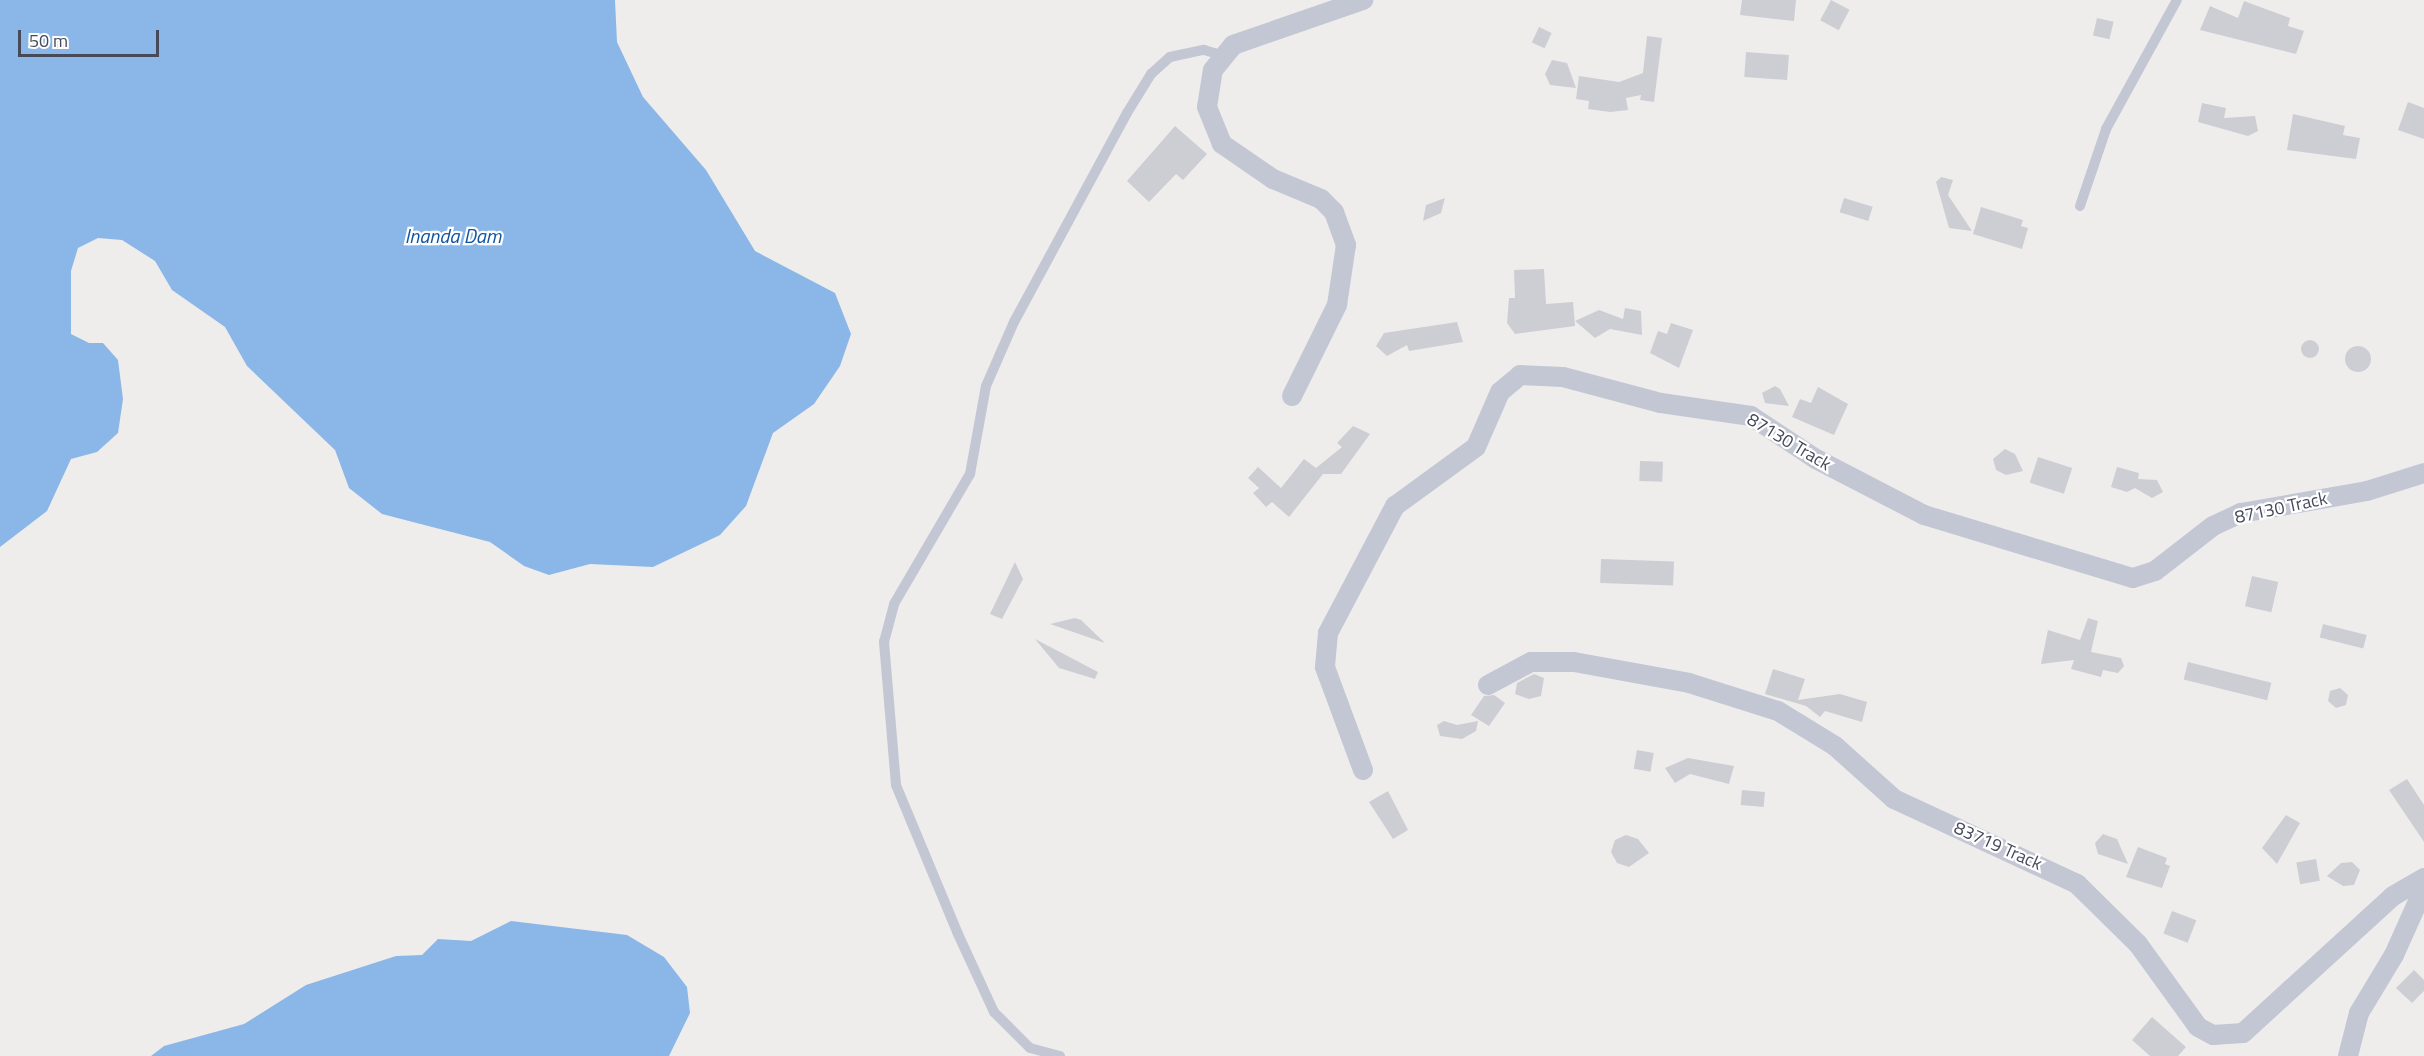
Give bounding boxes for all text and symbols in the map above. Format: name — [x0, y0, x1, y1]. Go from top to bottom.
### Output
scale bar — [21, 18, 162, 56]
text: 50 m — [29, 27, 68, 54]
water label: Inanda Dam — [405, 223, 501, 247]
street label: 87130 Track — [1743, 409, 1835, 475]
street label: 87130 Track — [2233, 488, 2329, 528]
street label: 83719 Track — [1951, 817, 2045, 875]

